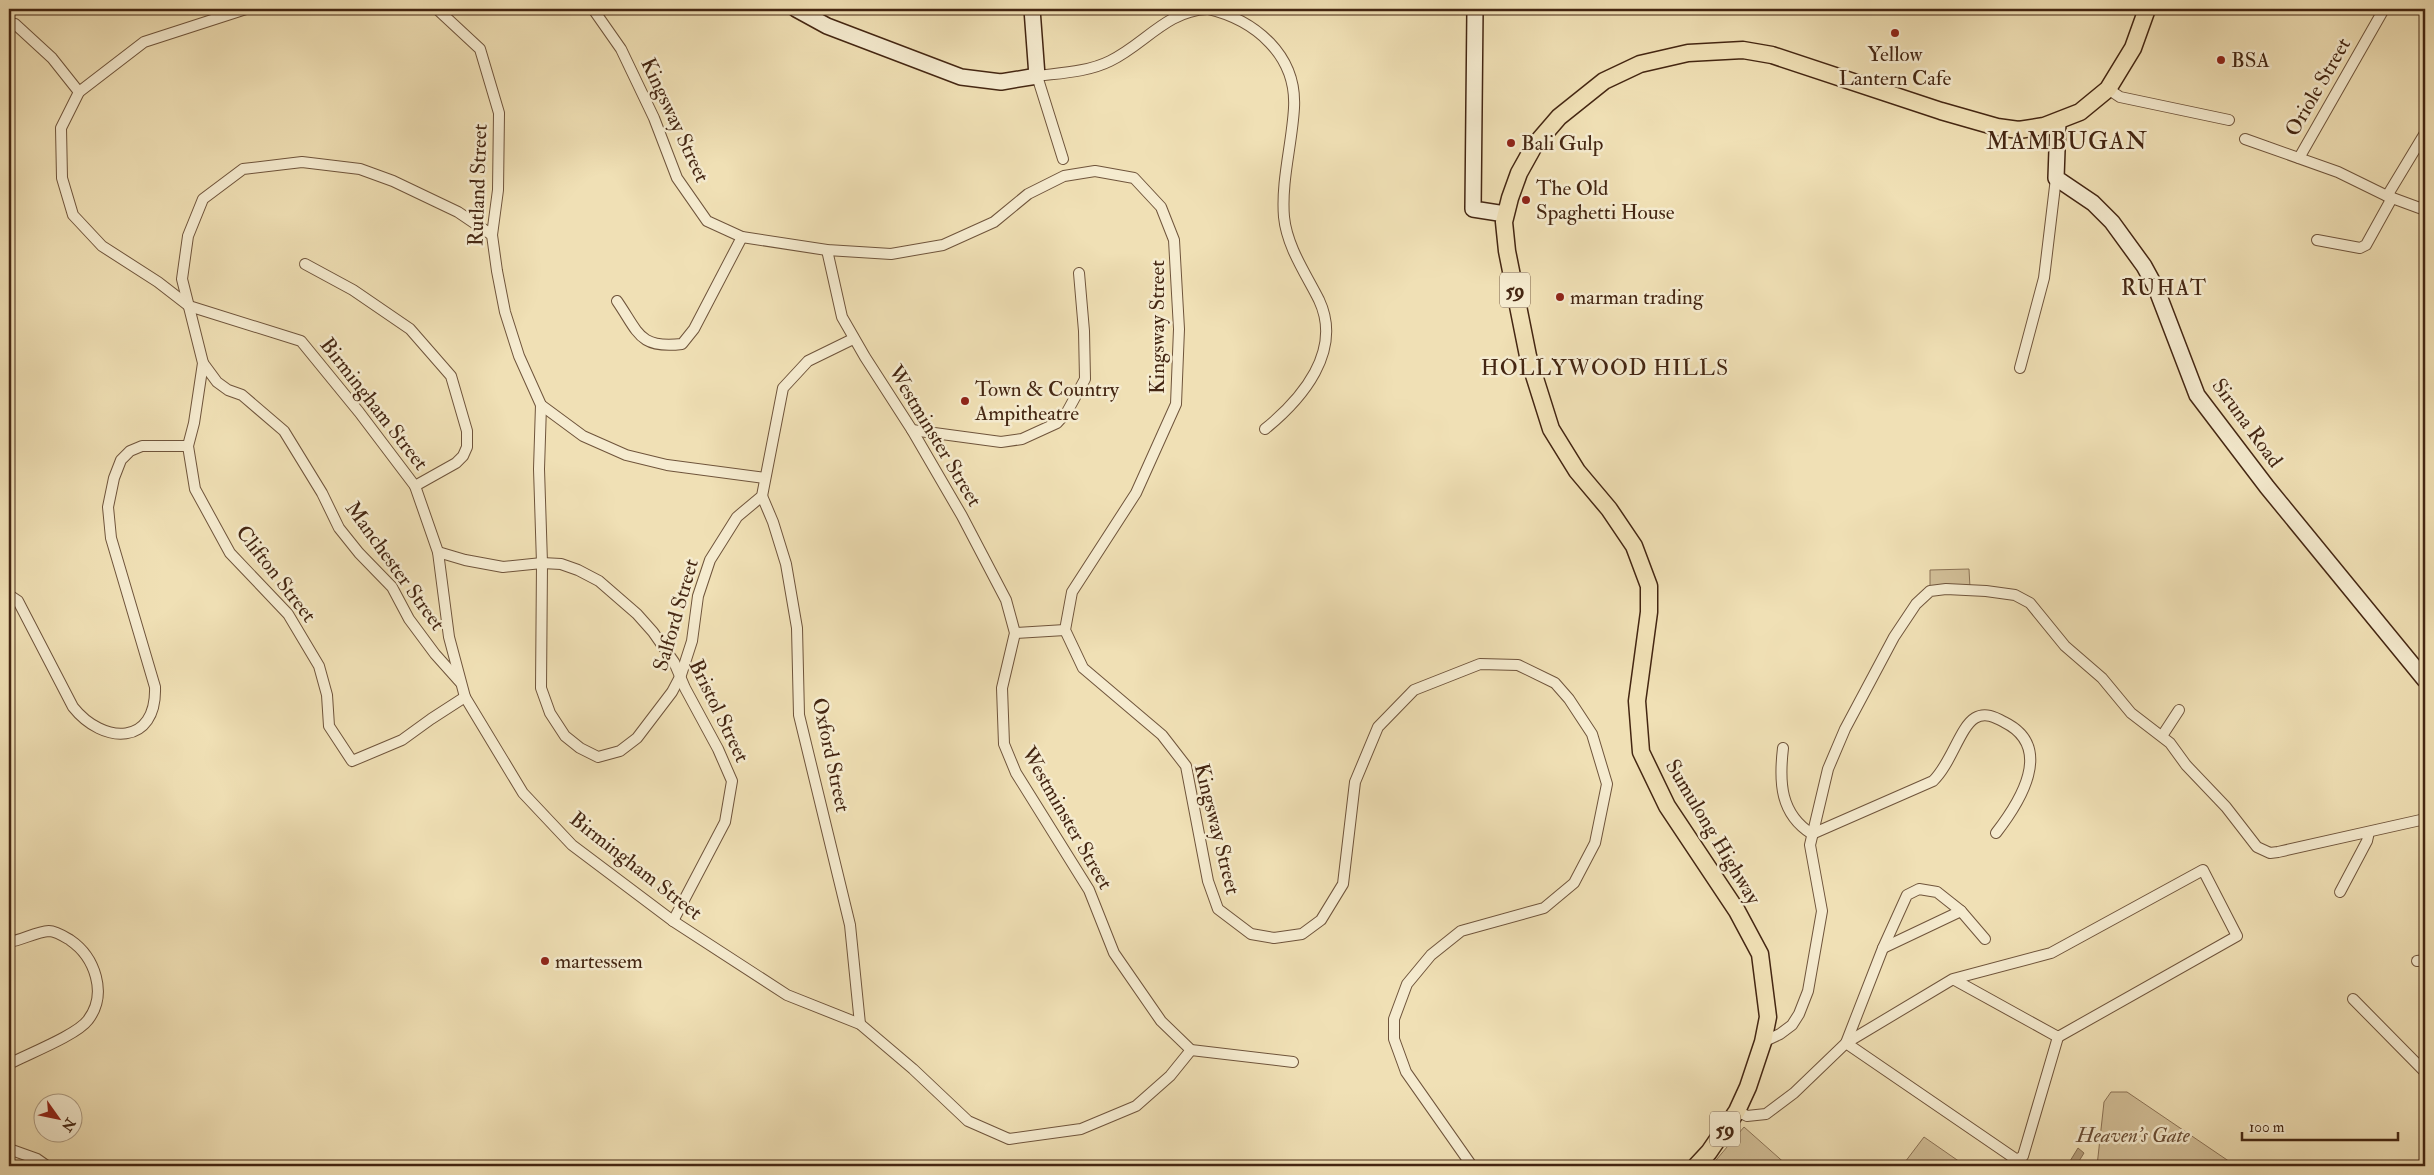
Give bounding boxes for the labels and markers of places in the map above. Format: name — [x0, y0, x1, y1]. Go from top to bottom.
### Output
marker: Yellow Lantern Cafe — [1889, 27, 1901, 39]
place label: Yellow Lantern Cafe — [1839, 41, 1952, 92]
place label: BSA — [2231, 47, 2270, 74]
marker: BSA — [2215, 54, 2227, 66]
place label: Bali Gulp — [1521, 130, 1603, 157]
marker: Bali Gulp — [1505, 137, 1517, 149]
place label: The Old Spaghetti House — [1536, 175, 1675, 226]
marker: The Old Spaghetti House — [1520, 194, 1532, 206]
place label: marman trading — [1570, 284, 1704, 311]
marker: marman trading — [1554, 291, 1566, 303]
place label: Town & Country Ampitheatre — [974, 376, 1120, 427]
marker: Town & Country Ampitheatre — [959, 395, 971, 407]
place label: martessem — [555, 948, 643, 975]
marker: martessem — [539, 955, 551, 967]

